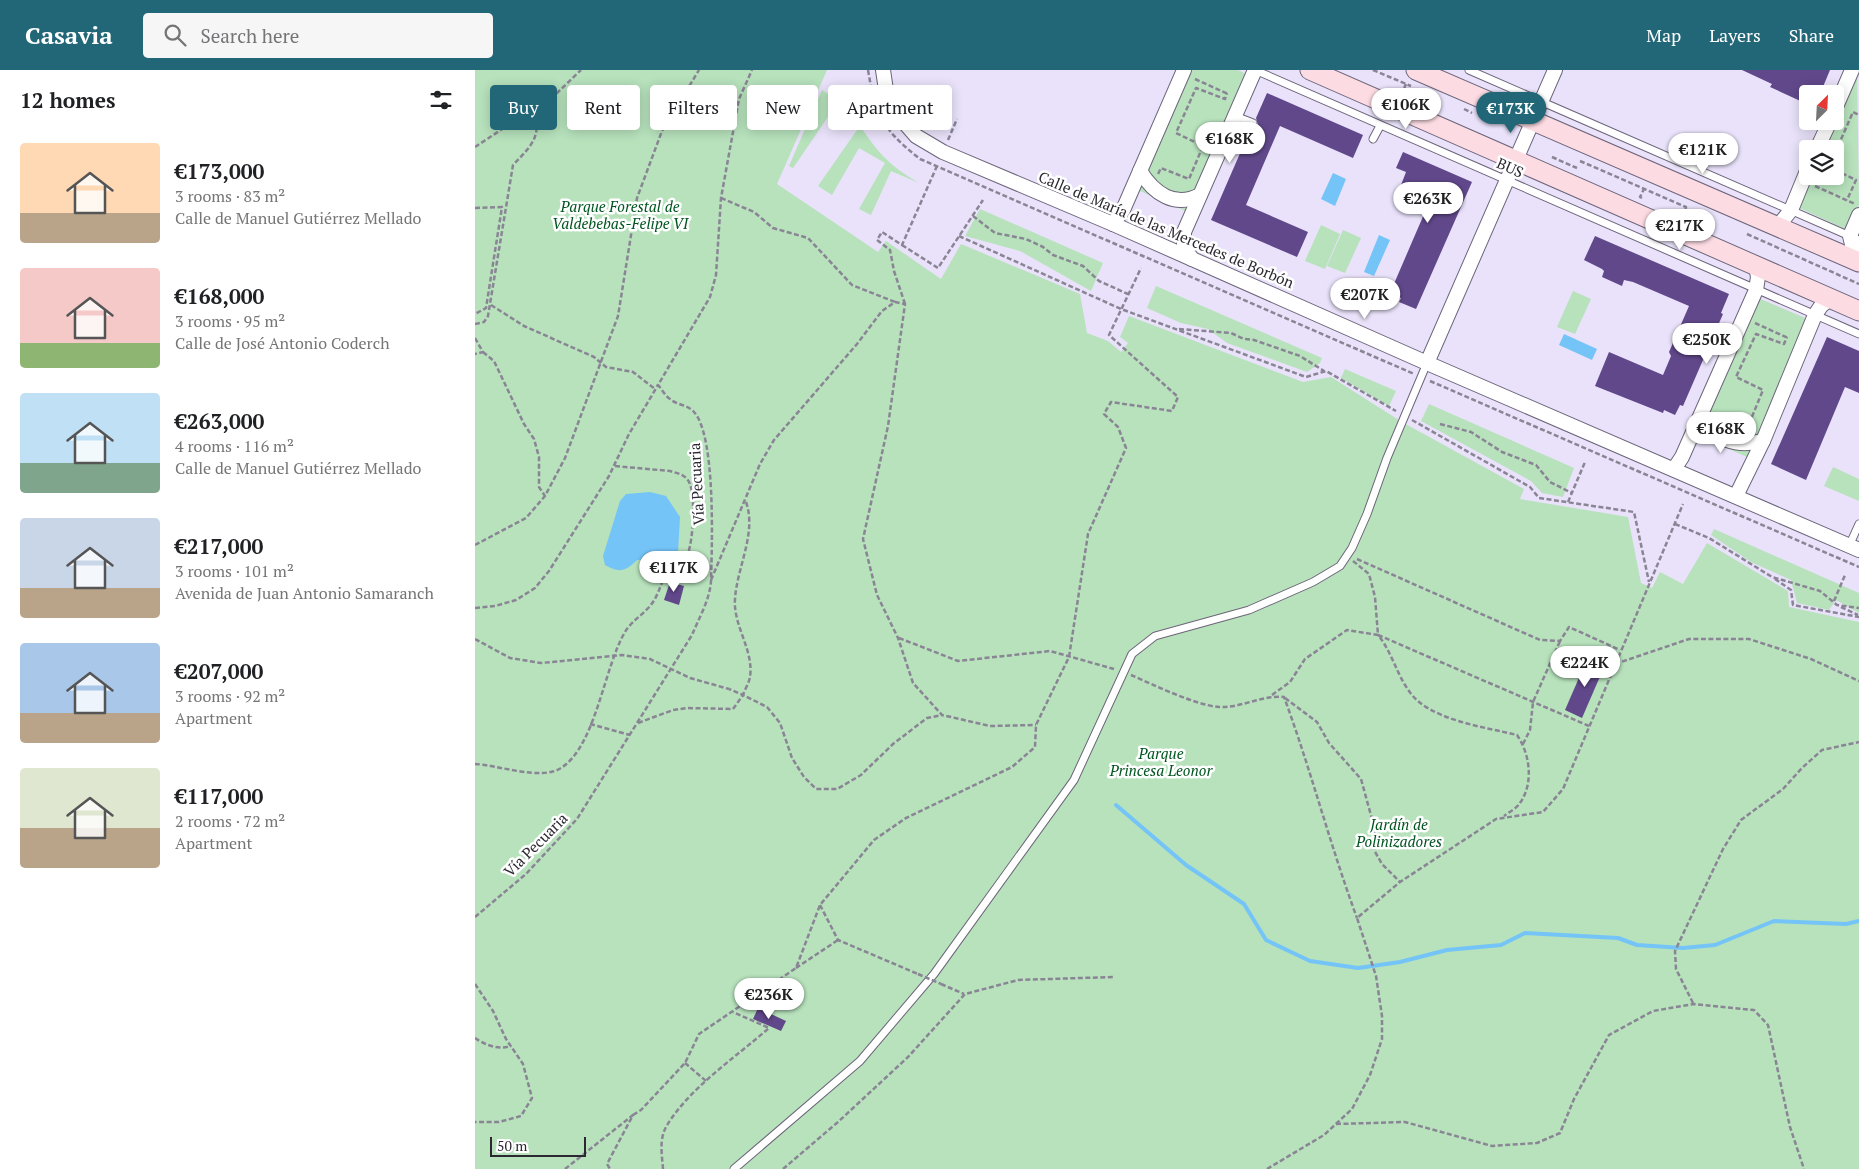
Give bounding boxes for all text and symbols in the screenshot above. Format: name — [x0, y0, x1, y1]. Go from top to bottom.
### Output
search box — [143, 13, 493, 58]
text: Casavia — [25, 19, 113, 51]
icon: search — [161, 21, 189, 49]
text: Search here — [201, 23, 299, 48]
text: Map — [1646, 23, 1681, 47]
text: Layers — [1709, 23, 1761, 47]
text: Share — [1789, 23, 1834, 47]
chip: Buy — [490, 85, 557, 130]
chip: Rent — [567, 85, 640, 130]
chip: Filters — [650, 85, 737, 130]
chip: New — [747, 85, 818, 130]
chip: Apartment — [828, 85, 952, 130]
north arrow — [1799, 85, 1844, 130]
map controls — [1799, 85, 1844, 185]
text: 12 homes — [20, 86, 116, 114]
icon: filters — [427, 86, 455, 114]
pin: €106K — [1371, 88, 1441, 130]
pin: €173K — [1476, 92, 1546, 134]
text: €106K — [1382, 93, 1430, 115]
text: €173K — [1487, 97, 1535, 119]
pin: €168K — [1195, 122, 1265, 164]
text: €168K — [1206, 127, 1254, 149]
pin: €121K — [1668, 132, 1738, 175]
text: €121K — [1679, 138, 1727, 160]
button: layers — [1799, 140, 1844, 185]
street label: BUS — [1494, 152, 1527, 182]
text: €173,000 — [175, 157, 264, 185]
icon: home — [60, 163, 120, 223]
street label: Calle de María de las Mercedes de Borbón — [1036, 166, 1297, 292]
pin: €263K — [1393, 182, 1463, 224]
text: 3 rooms · 83 m² — [175, 185, 285, 207]
text: €263K — [1404, 187, 1452, 209]
park label: Parque Forestal de Valdebebas-Felipe VI — [552, 196, 690, 233]
text: Calle de Manuel Gutiérrez Mellado — [175, 207, 421, 229]
pin: €217K — [1645, 208, 1715, 251]
text: €217K — [1656, 214, 1704, 236]
pin: €207K — [1330, 278, 1400, 320]
text: €168,000 — [175, 282, 264, 310]
text: €207K — [1341, 283, 1389, 305]
icon: home — [60, 288, 120, 348]
text: 3 rooms · 95 m² — [175, 310, 285, 332]
pin: €250K — [1672, 322, 1742, 365]
text: €250K — [1683, 328, 1731, 350]
text: Calle de José Antonio Coderch — [175, 332, 390, 354]
text: €263,000 — [175, 407, 264, 435]
pin: €168K — [1686, 412, 1756, 454]
icon: home — [60, 413, 120, 473]
text: €168K — [1697, 417, 1745, 439]
text: 4 rooms · 116 m² — [175, 435, 294, 457]
street label: Vía Pecuaria — [684, 442, 708, 526]
text: Calle de Manuel Gutiérrez Mellado — [175, 457, 421, 479]
text: €217,000 — [175, 532, 263, 560]
icon: home — [60, 538, 120, 598]
pin: €117K — [639, 550, 709, 593]
text: €117K — [650, 556, 698, 578]
text: 3 rooms · 101 m² — [175, 560, 294, 582]
text: Avenida de Juan Antonio Samaranch — [175, 582, 434, 604]
pin: €224K — [1550, 646, 1620, 688]
text: €224K — [1561, 651, 1609, 673]
text: €207,000 — [175, 657, 263, 685]
icon: home — [60, 663, 120, 723]
text: 3 rooms · 92 m² — [175, 685, 285, 707]
text: Apartment — [175, 707, 252, 729]
park label: Parque Princesa Leonor — [1109, 743, 1213, 780]
text: €117,000 — [175, 782, 263, 810]
icon: home — [60, 788, 120, 848]
street label: Vía Pecuaria — [499, 808, 572, 881]
text: 2 rooms · 72 m² — [175, 810, 285, 832]
park label: Jardín de Polinizadores — [1355, 814, 1442, 851]
text: Apartment — [175, 832, 252, 854]
pin: €236K — [734, 978, 804, 1020]
text: €236K — [745, 983, 793, 1005]
scale bar — [490, 1134, 586, 1157]
text: 50 m — [497, 1136, 527, 1155]

